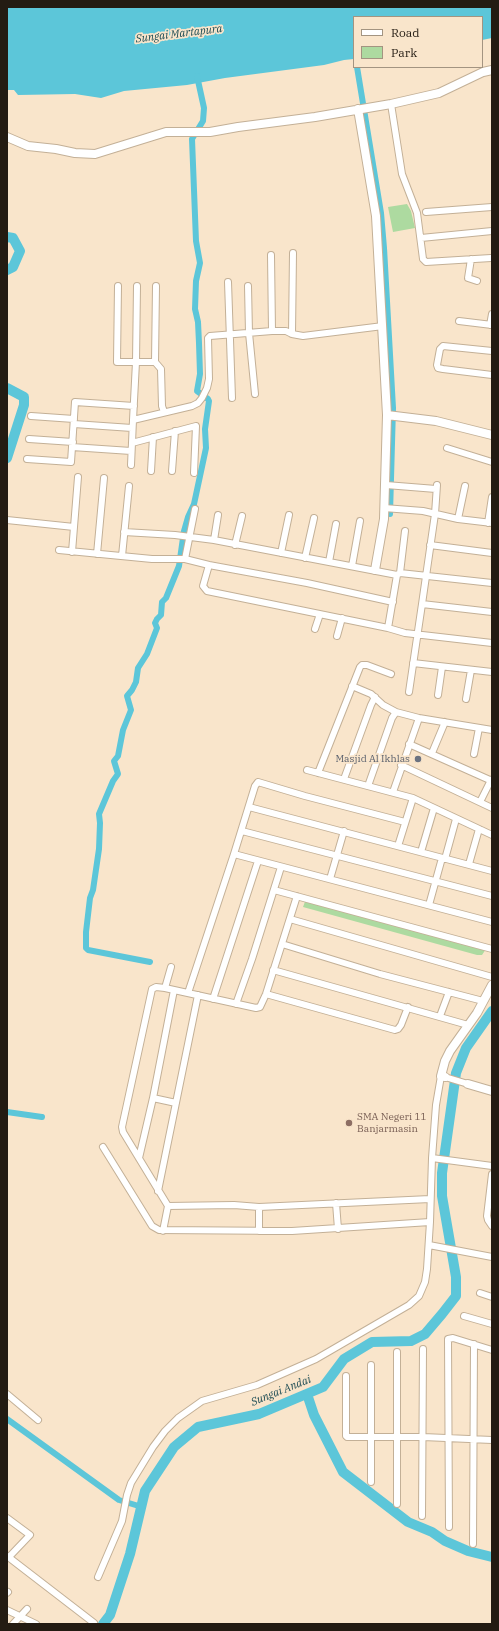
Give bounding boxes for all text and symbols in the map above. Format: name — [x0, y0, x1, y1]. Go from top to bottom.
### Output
legend — [353, 16, 483, 68]
water label: Sungai Martapura — [135, 22, 223, 46]
text: Road — [391, 25, 420, 40]
text: Park — [391, 45, 417, 60]
place label: Masjid Al Ikhlas — [335, 753, 410, 765]
marker: Masjid Al Ikhlas — [413, 754, 423, 764]
place label: SMA Negeri 11 Banjarmasin — [357, 1111, 427, 1134]
marker: SMA Negeri 11 Banjarmasin — [344, 1118, 354, 1128]
water label: Sungai Andai — [249, 1373, 313, 1409]

